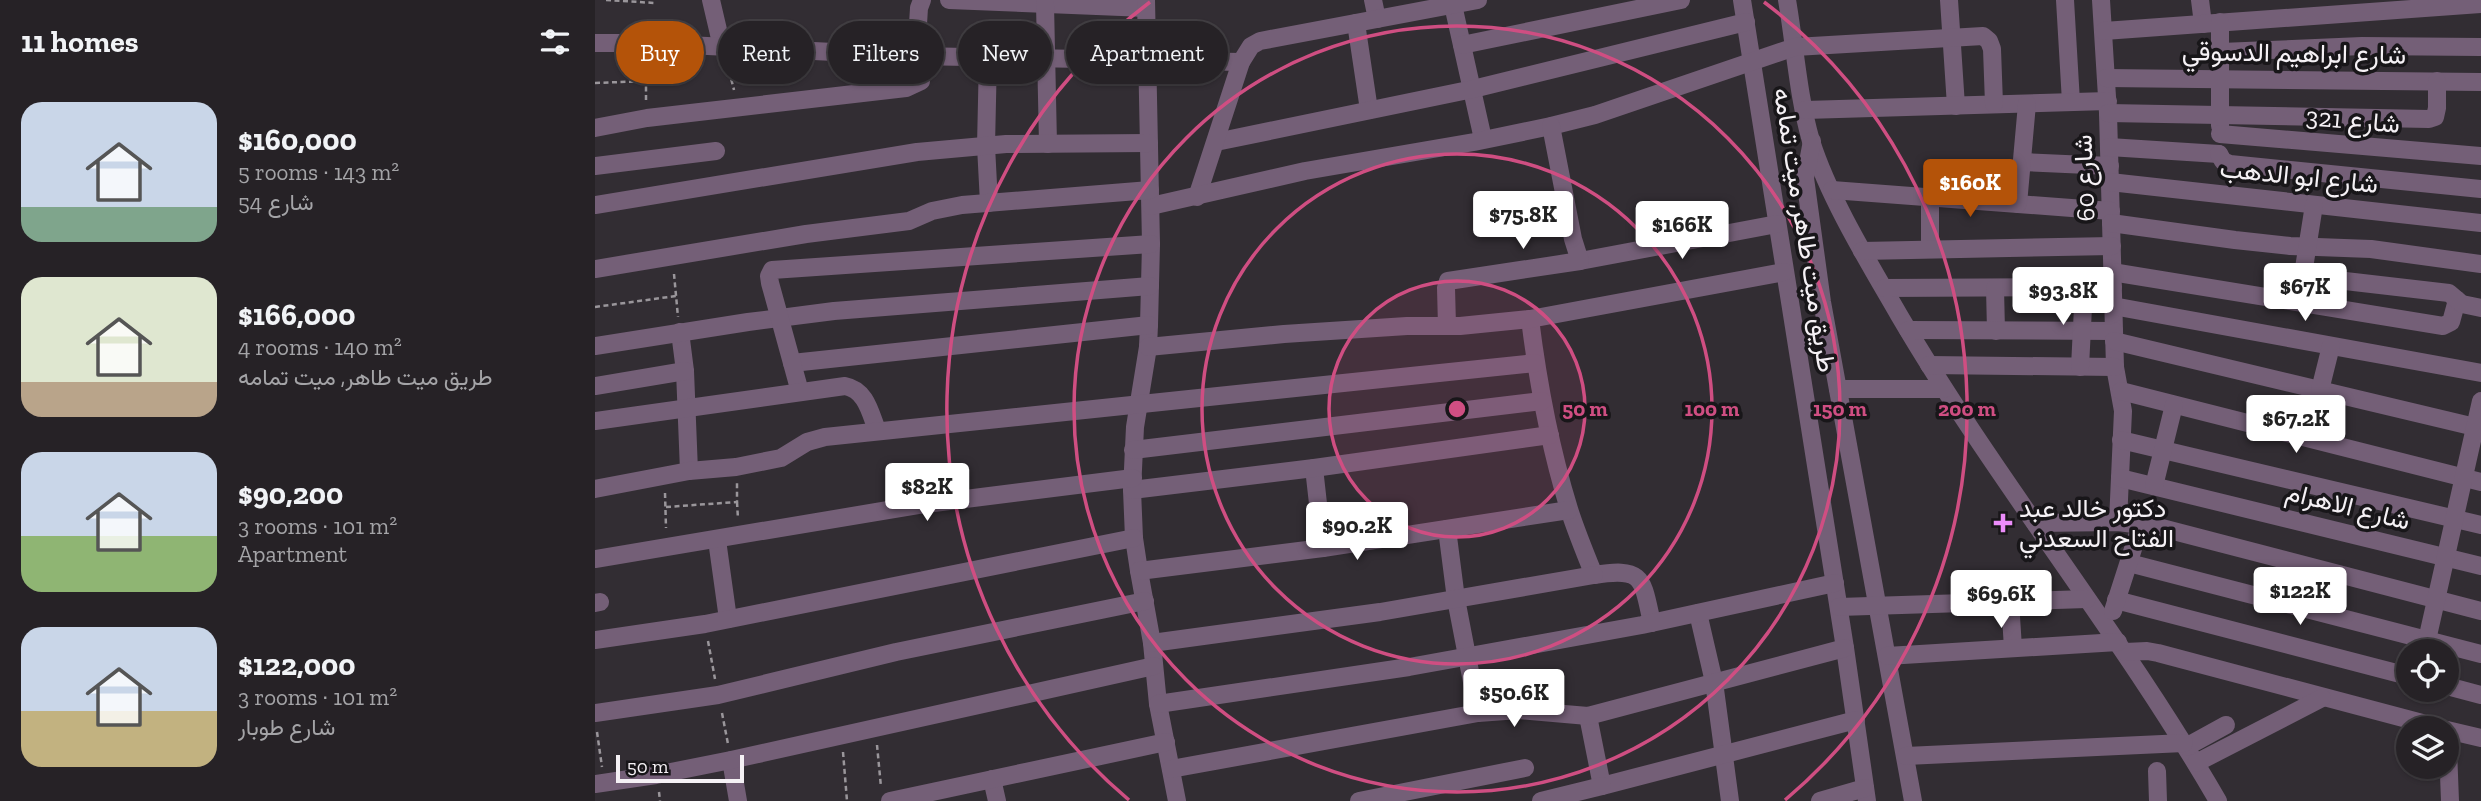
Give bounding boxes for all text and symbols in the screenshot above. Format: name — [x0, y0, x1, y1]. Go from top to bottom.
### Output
chip: Buy — [616, 21, 704, 84]
chip: Rent — [718, 21, 814, 84]
chip: Filters — [828, 21, 944, 84]
chip: New — [958, 21, 1052, 84]
chip: Apartment — [1066, 21, 1228, 84]
icon: filters — [536, 23, 574, 61]
text: 11 homes — [21, 24, 139, 60]
street label: شارع ابراهيم الدسوقي — [2182, 35, 2406, 76]
street label: طريق ميت طاهر, ميت تمامه — [1767, 85, 1843, 375]
street label: شارع 321 — [2304, 100, 2401, 142]
text: $160,000 — [238, 122, 357, 158]
icon: home — [77, 130, 161, 214]
street label: شارع 60 — [2066, 134, 2104, 222]
street label: شارع ابو الدهب — [2218, 152, 2380, 202]
text: 5 rooms · 143 m² — [238, 158, 399, 186]
pin: $160K — [1921, 160, 2019, 219]
text: $160K — [1939, 168, 2001, 196]
text: شارع 54 — [238, 188, 314, 216]
pin: $75.8K — [1466, 191, 1580, 251]
text: $75.8K — [1489, 200, 1557, 228]
pin: $166K — [1633, 202, 1731, 261]
text: $166K — [1652, 210, 1712, 238]
pin: $67K — [2264, 264, 2346, 323]
pin: $93.8K — [2006, 268, 2120, 327]
text: $67K — [2280, 272, 2330, 300]
text: $93.8K — [2028, 276, 2098, 304]
text: $166,000 — [238, 297, 356, 333]
icon: home — [77, 305, 161, 389]
text: 4 rooms · 140 m² — [238, 333, 402, 361]
text: طريق ميت طاهر, ميت تمامه — [238, 363, 493, 391]
text: 50 m — [1562, 396, 1608, 421]
text: 100 m — [1685, 396, 1740, 421]
text: 150 m — [1813, 396, 1868, 421]
text: 200 m — [1938, 396, 1996, 421]
pin: $67.2K — [2239, 396, 2353, 455]
centre of rings — [1445, 397, 1469, 421]
text: $67.2K — [2262, 404, 2330, 432]
pin: $82K — [886, 463, 968, 523]
text: $82K — [901, 472, 953, 500]
street label: شارع الاهرام — [2282, 475, 2413, 539]
text: $90,200 — [238, 476, 343, 512]
icon: home — [77, 480, 161, 564]
place label: دكتور خالد عبد الفتاح السعدني — [2019, 492, 2174, 559]
pin: $90.2K — [1300, 503, 1414, 562]
text: $90.2K — [1322, 511, 1392, 539]
text: 3 rooms · 101 m² — [238, 512, 397, 540]
marker: دكتور خالد عبد الفتاح السعدني — [1993, 513, 2013, 533]
text: Apartment — [238, 540, 347, 568]
pin: $122K — [2251, 568, 2349, 627]
pin: $69.6K — [1944, 570, 2058, 630]
text: $122K — [2270, 576, 2330, 604]
text: $69.6K — [1967, 579, 2035, 607]
map controls — [2396, 639, 2459, 779]
button: locate — [2396, 639, 2459, 702]
text: $122,000 — [238, 647, 356, 683]
icon: home — [77, 655, 161, 739]
pin: $50.6K — [1457, 670, 1571, 729]
text: $50.6K — [1479, 678, 1549, 706]
text: 3 rooms · 101 m² — [238, 683, 397, 711]
text: شارع طوبار — [238, 713, 335, 741]
button: layers — [2396, 716, 2459, 779]
scale bar — [616, 752, 744, 784]
text: 50 m — [627, 755, 668, 778]

